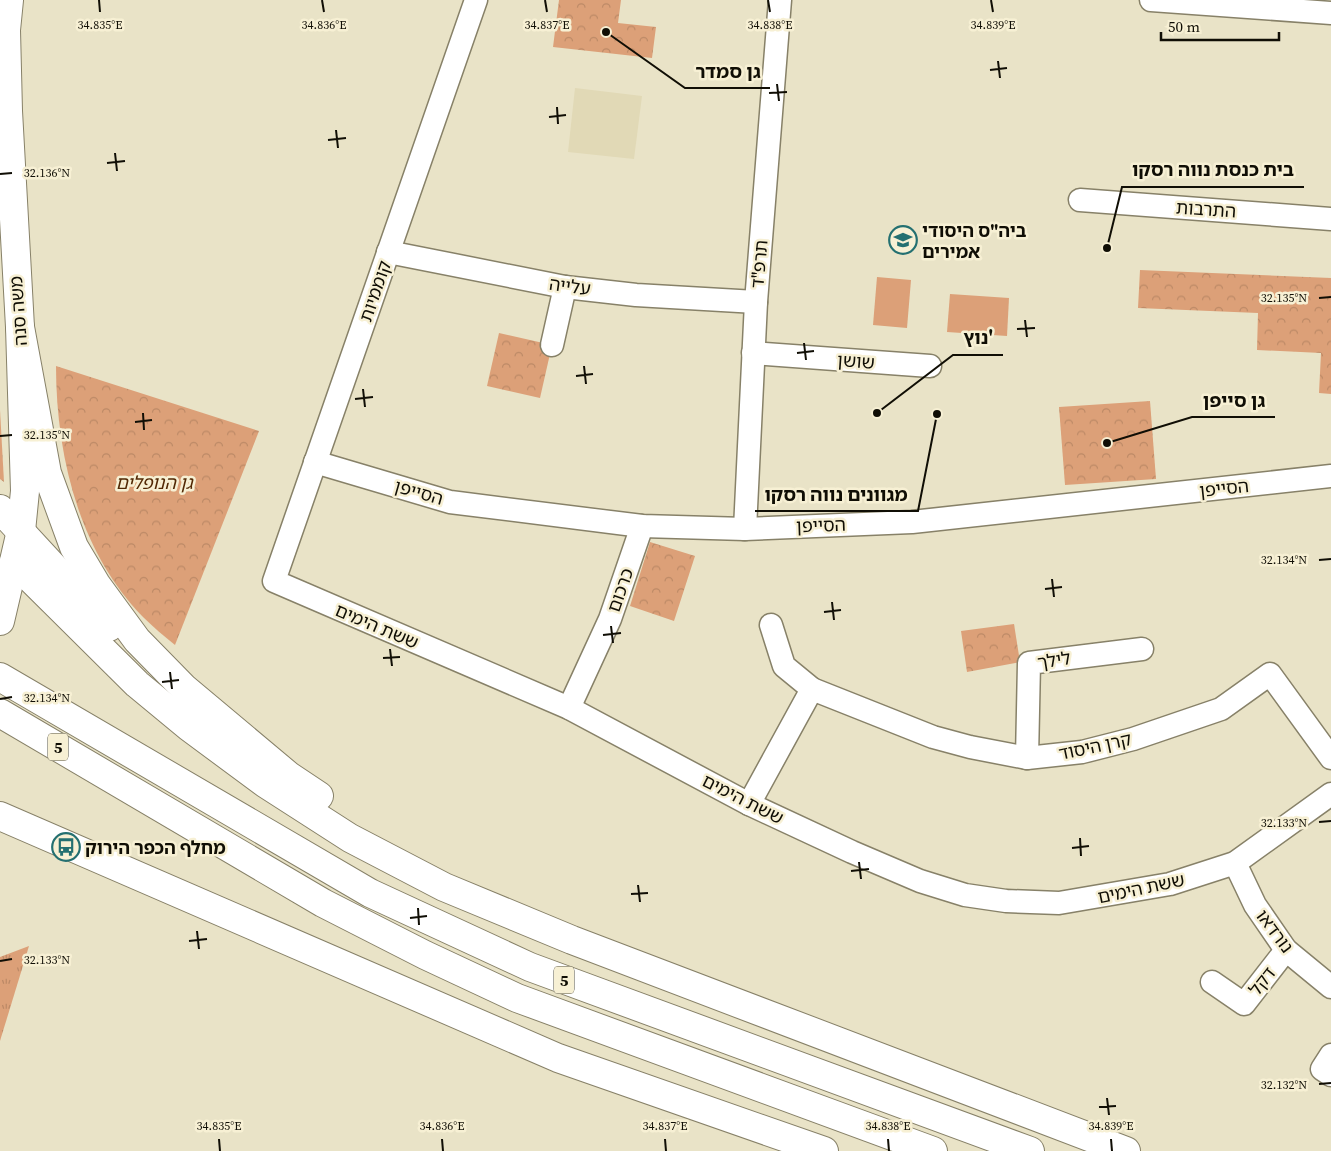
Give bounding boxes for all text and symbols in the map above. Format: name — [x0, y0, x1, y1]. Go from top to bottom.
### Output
scale bar — [1161, 10, 1278, 42]
text: 50 m — [1168, 16, 1200, 37]
text: 34.835°E — [78, 17, 122, 33]
text: 34.836°E — [302, 17, 346, 33]
text: 34.837°E — [525, 17, 569, 33]
text: 34.838°E — [748, 17, 792, 33]
text: 34.839°E — [971, 17, 1015, 33]
callout: גן סמדר — [685, 54, 770, 88]
text: גן סמדר — [695, 58, 761, 84]
callout: בית כנסת נווה רסקו — [1122, 153, 1304, 187]
text: בית כנסת נווה רסקו — [1132, 156, 1294, 182]
text: 32.136°N — [24, 165, 70, 181]
street label: התרבות — [1175, 194, 1237, 224]
place label: ביה"ס היסודי אמירים — [922, 218, 1027, 264]
school or university icon: ביה"ס היסודי אמירים — [888, 225, 918, 255]
street label: תרפ"ד — [744, 239, 774, 289]
street label: קוממיות — [353, 257, 397, 325]
street label: עלייה — [548, 271, 592, 301]
street label: משה סנה — [3, 275, 33, 347]
text: 32.135°N — [1261, 290, 1307, 306]
callout: נוץ' — [953, 321, 1003, 355]
text: נוץ' — [963, 324, 993, 350]
street label: שושן — [836, 347, 876, 375]
callout: גן סייפן — [1192, 383, 1275, 417]
text: גן סייפן — [1203, 387, 1265, 413]
text: 32.135°N — [24, 427, 70, 443]
park label: גן הנופלים — [115, 470, 194, 495]
street label: הסייפן — [392, 473, 446, 511]
street label: הסייפן — [1198, 473, 1250, 503]
callout: מגוונים נווה רסקו — [755, 477, 918, 511]
text: מגוונים נווה רסקו — [764, 481, 908, 507]
street label: הסייפן — [796, 512, 846, 538]
text: 32.134°N — [1261, 552, 1307, 568]
street label: כרכום — [601, 565, 639, 615]
street label: ששת הימים — [332, 597, 422, 655]
street label: לילך — [1036, 645, 1072, 675]
text: 32.134°N — [24, 690, 70, 706]
street label: קרן היסוד — [1056, 726, 1134, 766]
road number: 5 — [48, 734, 68, 760]
street label: ששת הימים — [698, 768, 788, 830]
text: 32.133°N — [1261, 815, 1307, 831]
bus stop icon: מחלף הכפר הירוק — [51, 832, 81, 862]
place label: מחלף הכפר הירוק — [85, 835, 226, 860]
street label: ששת הימים — [1095, 867, 1187, 909]
street label: נורדאו — [1251, 904, 1299, 958]
text: 32.133°N — [24, 952, 70, 968]
street label: דקל — [1243, 961, 1281, 1001]
road number: 5 — [554, 966, 574, 994]
text: 32.132°N — [1261, 1077, 1307, 1093]
text: 34.835°E — [197, 1118, 241, 1134]
text: 34.836°E — [420, 1118, 464, 1134]
text: 34.837°E — [643, 1118, 687, 1134]
text: 34.838°E — [866, 1118, 910, 1134]
text: 34.839°E — [1089, 1118, 1133, 1134]

